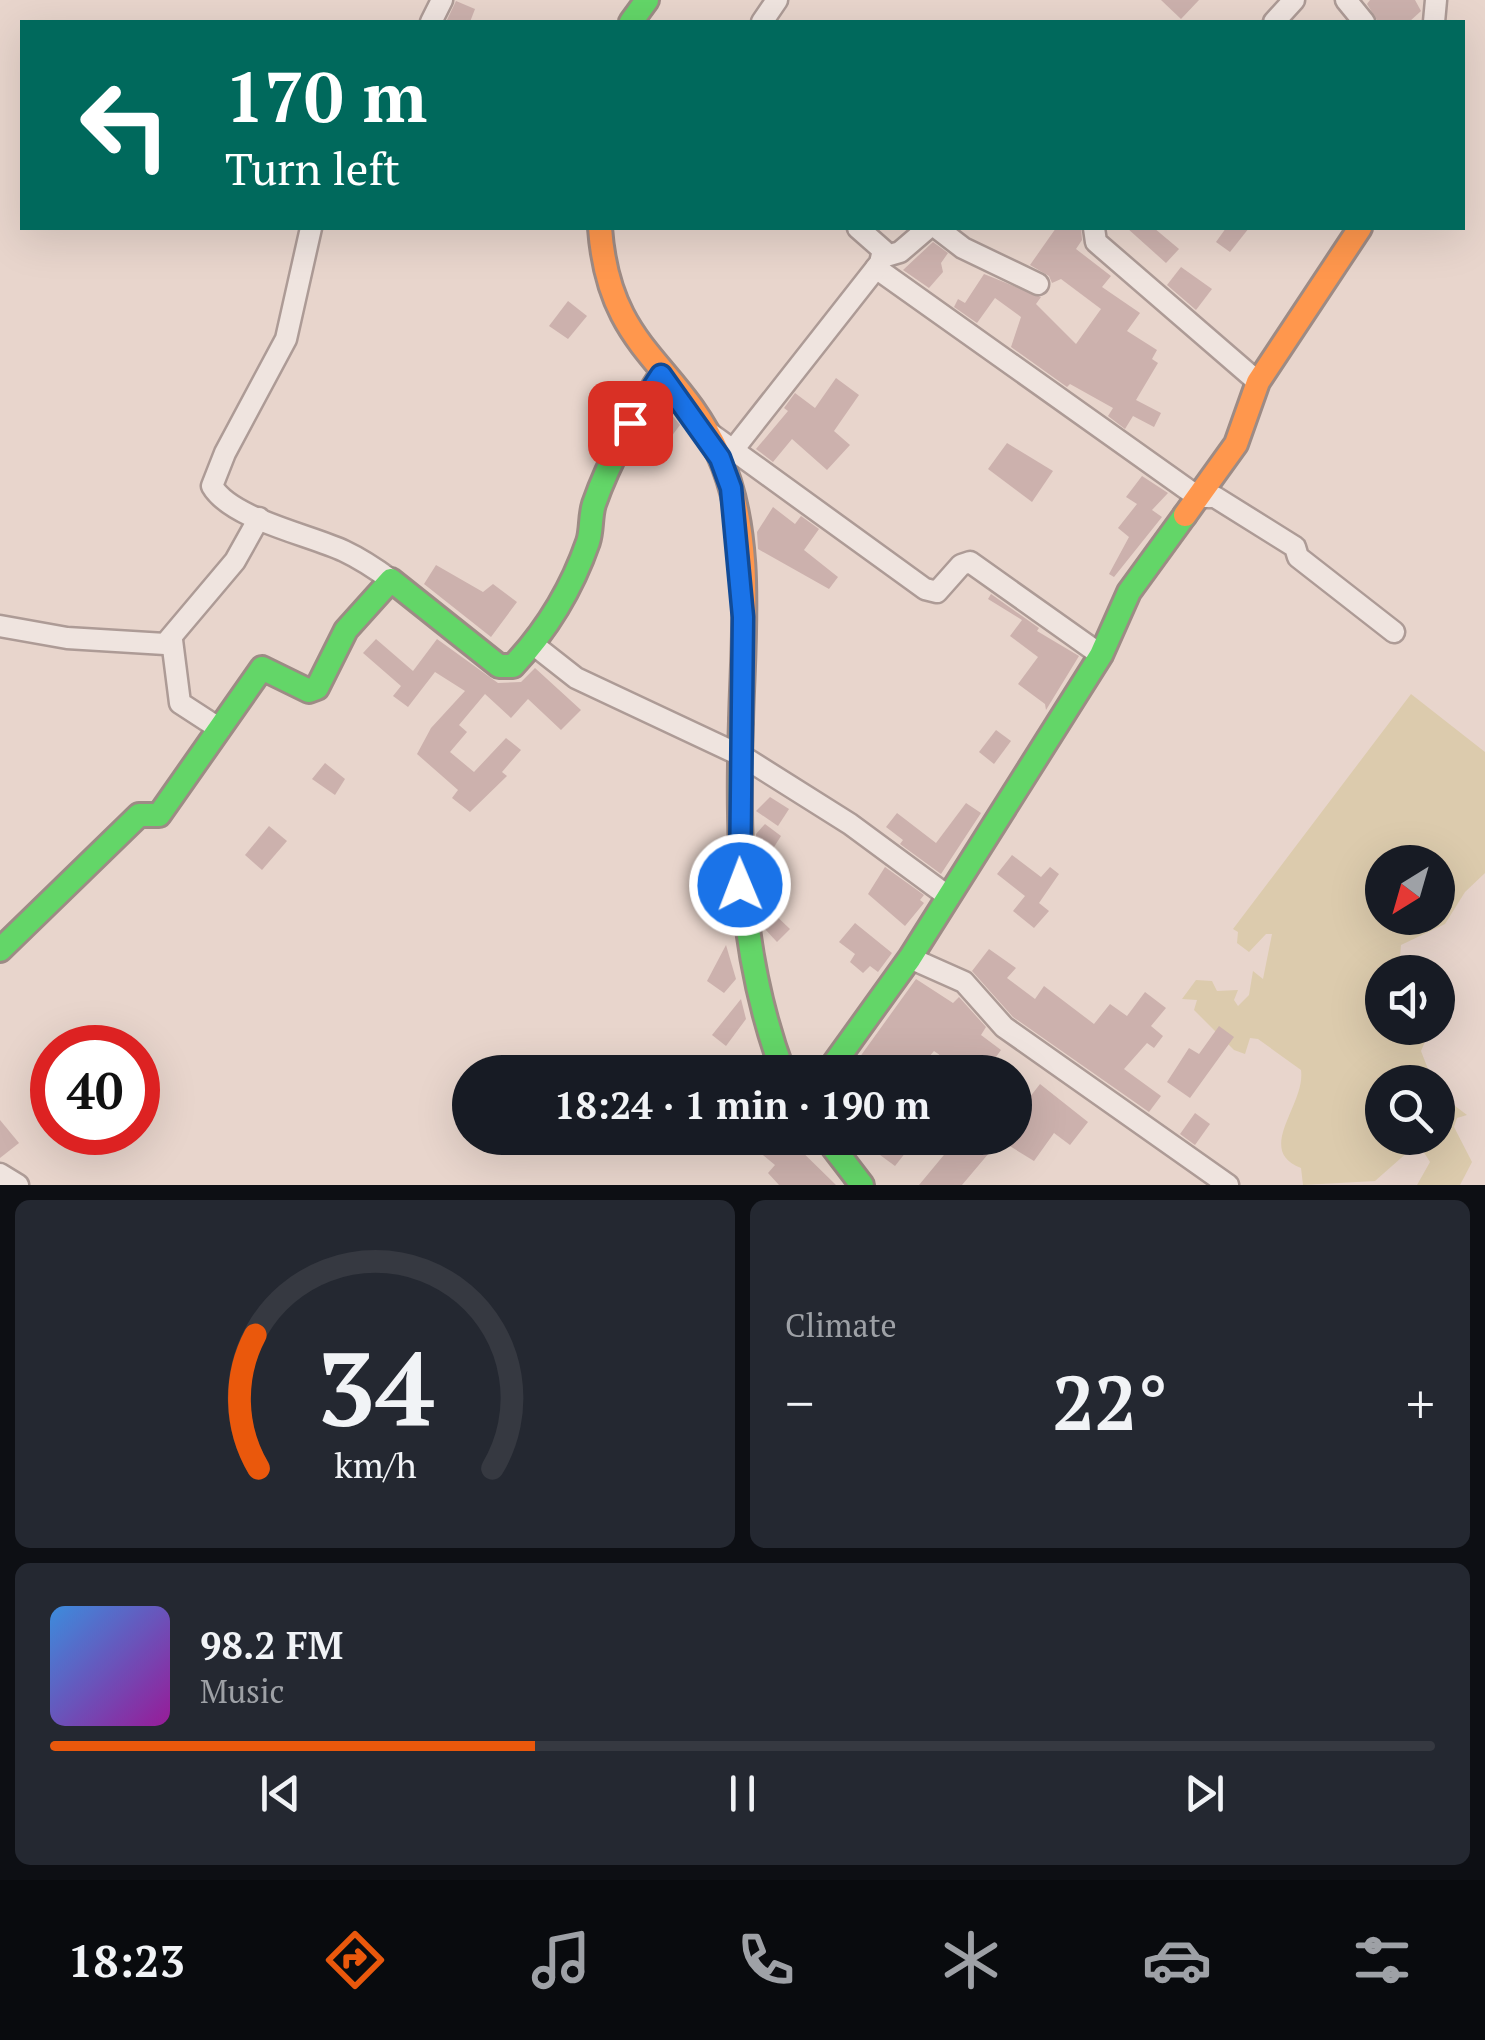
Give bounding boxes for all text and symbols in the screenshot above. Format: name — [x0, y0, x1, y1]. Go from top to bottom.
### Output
text: 170 m — [225, 49, 427, 142]
icon: left — [60, 60, 190, 190]
text: Turn left — [225, 138, 400, 198]
pin — [588, 381, 673, 466]
icon: arrive — [603, 396, 658, 451]
position arrow — [688, 833, 792, 937]
north arrow — [1365, 845, 1455, 935]
map controls — [1365, 845, 1455, 1155]
button: sound — [1365, 955, 1455, 1045]
speed limit sign: 40 — [30, 1025, 160, 1155]
button: search — [1365, 1065, 1455, 1155]
text: 18:24 · 1 min · 190 m — [554, 1080, 930, 1130]
text: Climate — [785, 1304, 897, 1346]
text: 34 — [316, 1318, 434, 1456]
text: 22° — [1052, 1352, 1168, 1451]
text: − — [785, 1366, 814, 1439]
text: + — [1406, 1366, 1435, 1439]
text: km/h — [334, 1441, 416, 1488]
text: 98.2 FM — [200, 1620, 343, 1670]
text: Music — [200, 1670, 285, 1712]
icon: previous — [253, 1766, 308, 1821]
icon: pause — [715, 1766, 770, 1821]
icon: next — [1177, 1766, 1232, 1821]
icon: directions — [320, 1925, 390, 1995]
icon: music — [526, 1925, 596, 1995]
icon: phone — [731, 1925, 801, 1995]
icon: climate — [936, 1925, 1006, 1995]
icon: car — [1142, 1925, 1212, 1995]
icon: filters — [1347, 1925, 1417, 1995]
text: 18:23 — [68, 1930, 185, 1990]

